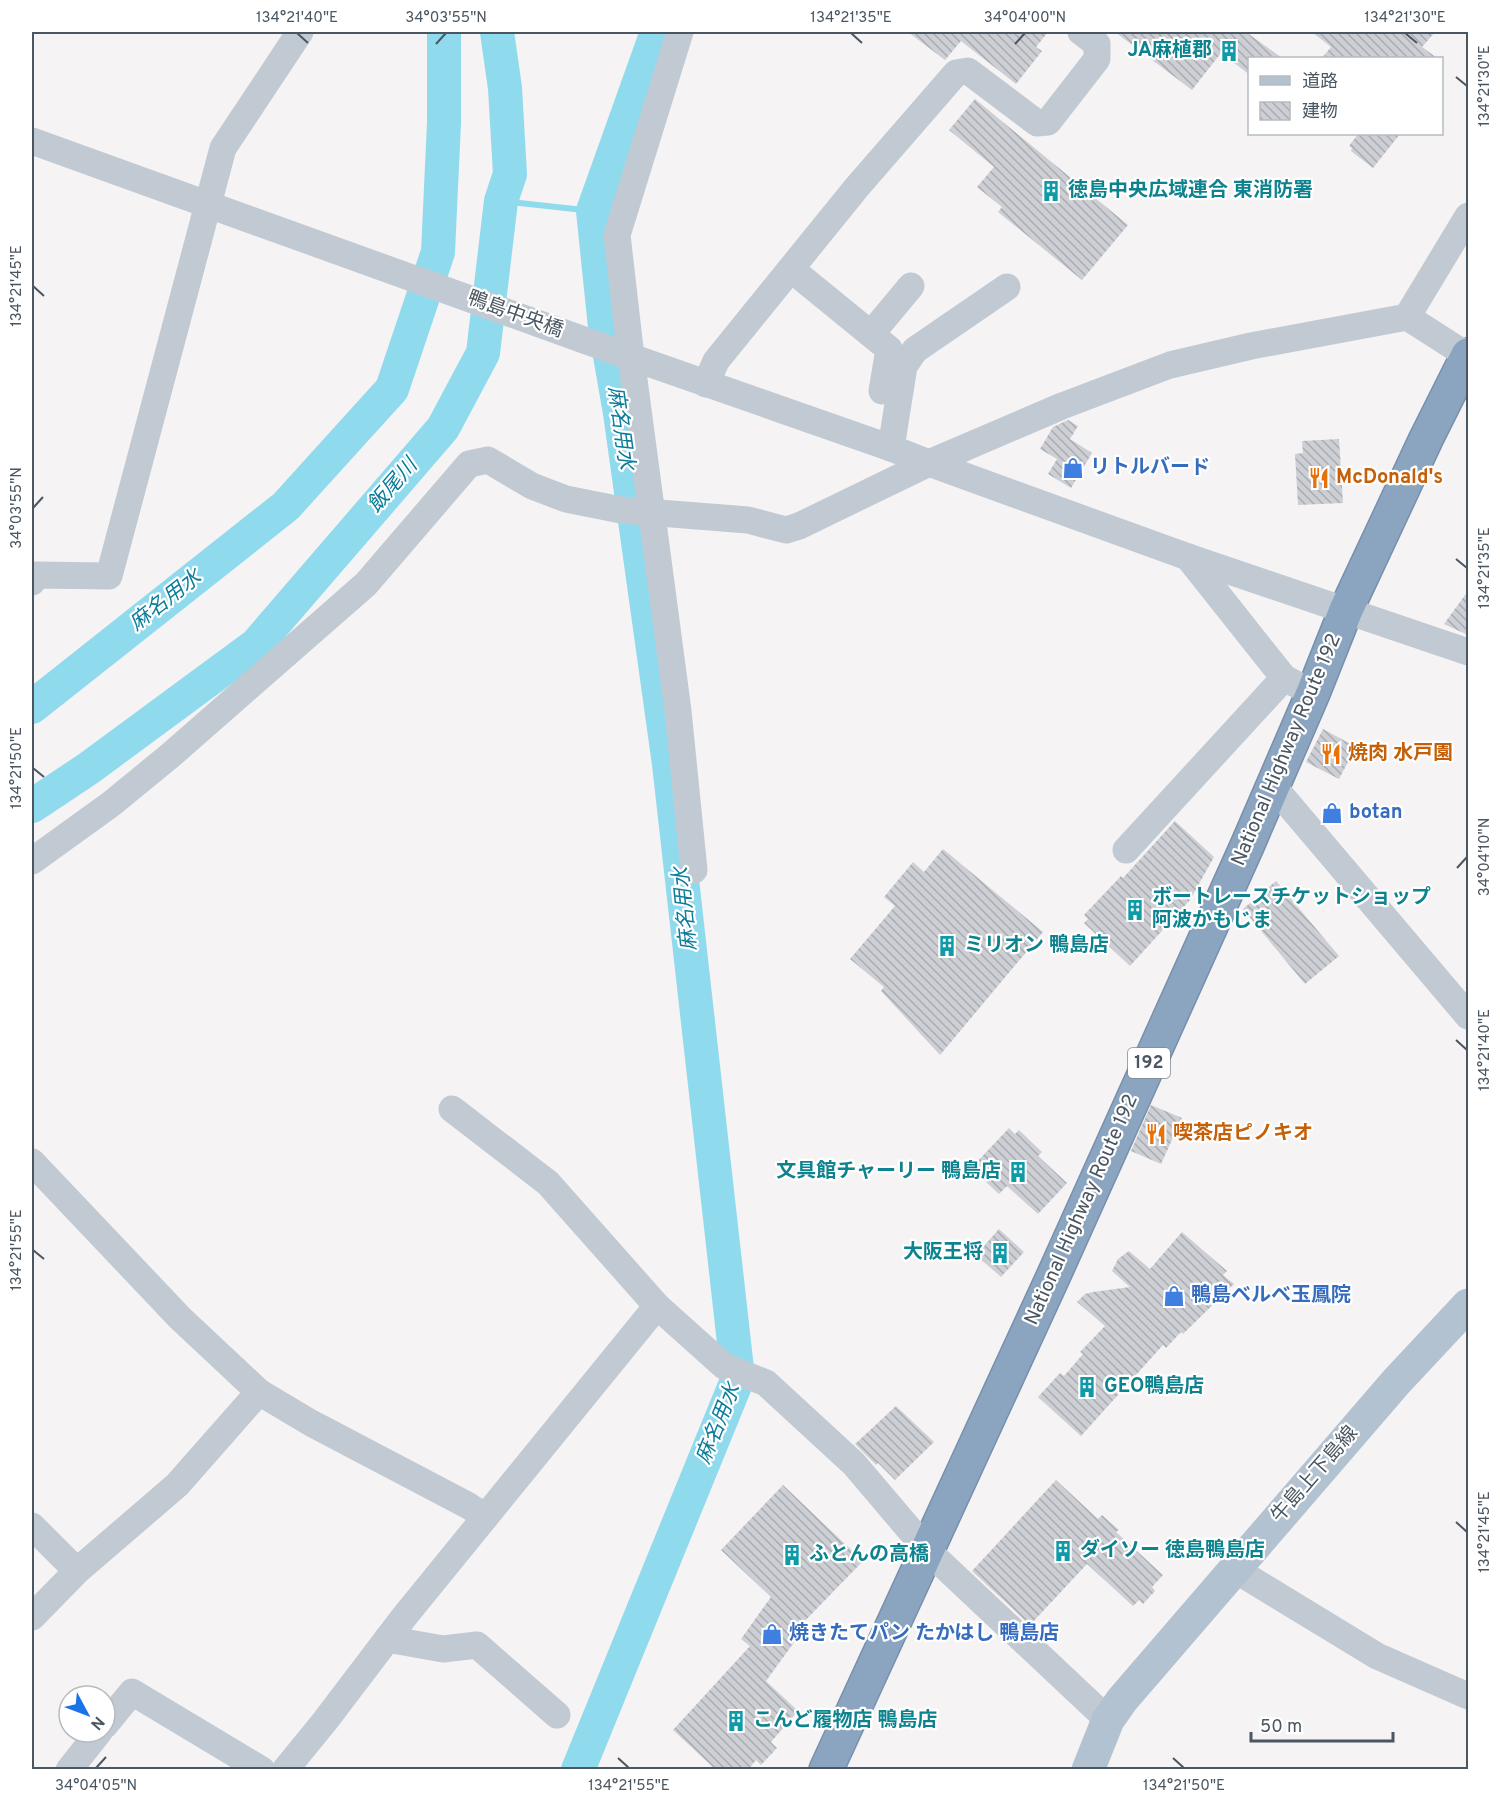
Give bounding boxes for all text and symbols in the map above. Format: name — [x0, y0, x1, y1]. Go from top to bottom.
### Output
text: 134°21'40"E — [256, 9, 338, 28]
text: 34°03'55"N — [405, 9, 487, 28]
text: 134°21'35"E — [810, 9, 892, 28]
text: 34°04'00"N — [984, 9, 1066, 28]
text: 134°21'30"E — [1364, 9, 1446, 28]
place label: JA麻植郡 — [1127, 38, 1212, 64]
building icon: JA麻植郡 — [1217, 39, 1241, 63]
text: 134°21'30"E — [1476, 45, 1495, 127]
legend — [1248, 57, 1443, 135]
text: 道路 — [1302, 71, 1338, 94]
text: 建物 — [1302, 101, 1338, 124]
place label: 徳島中央広域連合 東消防署 — [1068, 178, 1313, 204]
building icon: 徳島中央広域連合 東消防署 — [1039, 179, 1063, 203]
text: 134°21'45"E — [8, 245, 27, 327]
street label: 鴨島中央橋 — [464, 286, 566, 344]
water label: 麻名用水 — [601, 385, 639, 473]
water label: 飯尾川 — [362, 452, 425, 519]
place label: リトルバード — [1090, 455, 1210, 481]
shop icon: リトルバード — [1061, 456, 1085, 480]
place label: McDonald's — [1336, 465, 1443, 491]
restaurant icon: McDonald's — [1307, 466, 1331, 490]
text: 34°03'55"N — [8, 467, 27, 549]
text: 134°21'35"E — [1476, 527, 1495, 609]
water label: 麻名用水 — [125, 563, 209, 637]
street label: National Highway Route 192 — [1226, 630, 1348, 870]
text: 134°21'50"E — [8, 727, 27, 809]
place label: 焼肉 水戸園 — [1348, 741, 1453, 767]
restaurant icon: 焼肉 水戸園 — [1319, 742, 1343, 766]
place label: botan — [1349, 800, 1403, 826]
shop icon: botan — [1320, 801, 1344, 825]
text: 34°04'10"N — [1476, 818, 1495, 896]
water label: 麻名用水 — [668, 864, 704, 952]
place label: ボートレースチケットショップ 阿波かもじま — [1152, 885, 1431, 934]
building icon: ボートレースチケットショップ 阿波かもじま — [1123, 898, 1147, 922]
place label: ミリオン 鴨島店 — [964, 933, 1109, 959]
building icon: ミリオン 鴨島店 — [935, 934, 959, 958]
text: 134°21'40"E — [1476, 1009, 1495, 1091]
road number: 192 — [1128, 1048, 1170, 1078]
street label: National Highway Route 192 — [1019, 1091, 1145, 1329]
place label: 喫茶店ピノキオ — [1173, 1121, 1313, 1147]
restaurant icon: 喫茶店ピノキオ — [1144, 1122, 1168, 1146]
place label: 文具館チャーリー 鴨島店 — [776, 1159, 1001, 1185]
building icon: 文具館チャーリー 鴨島店 — [1006, 1160, 1030, 1184]
text: 134°21'55"E — [8, 1209, 27, 1291]
place label: 大阪王将 — [903, 1240, 983, 1266]
building icon: 大阪王将 — [988, 1241, 1012, 1265]
place label: 鴨島ベルベ玉鳳院 — [1191, 1283, 1351, 1309]
shop icon: 鴨島ベルベ玉鳳院 — [1162, 1284, 1186, 1308]
place label: GEO鴨島店 — [1104, 1374, 1204, 1400]
building icon: GEO鴨島店 — [1075, 1375, 1099, 1399]
water label: 麻名用水 — [691, 1378, 748, 1468]
street label: 牛島上下島線 — [1266, 1421, 1364, 1529]
text: 134°21'45"E — [1476, 1491, 1495, 1573]
place label: ダイソー 徳島鴨島店 — [1080, 1538, 1265, 1564]
building icon: ダイソー 徳島鴨島店 — [1051, 1539, 1075, 1563]
place label: ふとんの高橋 — [809, 1542, 929, 1568]
building icon: ふとんの高橋 — [780, 1543, 804, 1567]
place label: 焼きたてパン たかはし 鴨島店 — [789, 1621, 1059, 1647]
shop icon: 焼きたてパン たかはし 鴨島店 — [760, 1622, 784, 1646]
north arrow — [57, 1684, 117, 1744]
scale bar — [1251, 1705, 1394, 1743]
place label: こんど履物店 鴨島店 — [753, 1708, 937, 1734]
building icon: こんど履物店 鴨島店 — [724, 1709, 748, 1733]
text: N — [85, 1712, 108, 1733]
text: 50 m — [1260, 1716, 1302, 1739]
text: 34°04'05"N — [55, 1777, 137, 1796]
text: 134°21'55"E — [588, 1777, 670, 1796]
text: 134°21'50"E — [1143, 1777, 1225, 1796]

